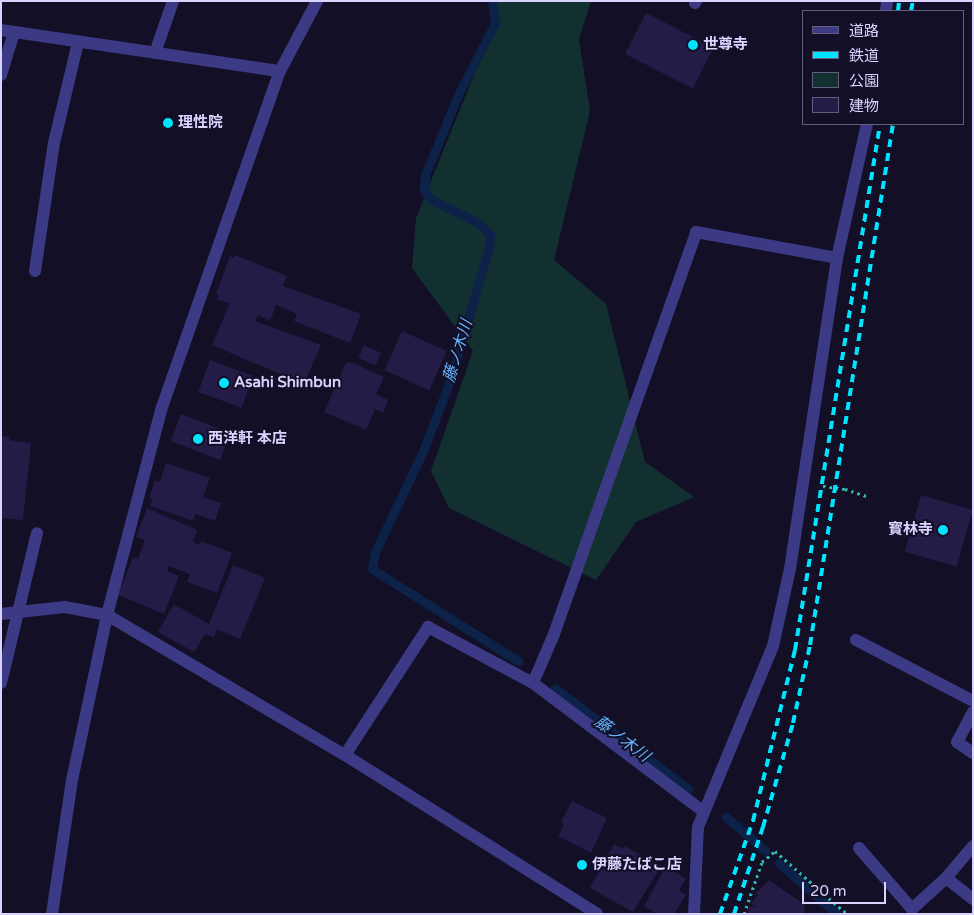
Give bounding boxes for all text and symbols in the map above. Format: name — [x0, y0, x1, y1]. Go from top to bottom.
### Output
legend — [802, 10, 964, 125]
text: 道路 — [849, 22, 879, 40]
place label: 世尊寺 — [703, 36, 748, 54]
marker: 世尊寺 — [687, 39, 699, 51]
text: 鉄道 — [849, 47, 879, 65]
text: 公園 — [849, 72, 879, 90]
text: 建物 — [849, 97, 879, 115]
place label: 理性院 — [178, 114, 223, 132]
marker: 理性院 — [162, 117, 174, 129]
water label: 藤ノ木川 — [439, 318, 477, 384]
place label: Asahi Shimbun — [234, 374, 341, 392]
marker: Asahi Shimbun — [218, 377, 230, 389]
place label: 西洋軒 本店 — [208, 430, 287, 448]
marker: 西洋軒 本店 — [192, 433, 204, 445]
place label: 寳林寺 — [888, 521, 933, 539]
marker: 寳林寺 — [937, 524, 949, 536]
water label: 藤ノ木川 — [591, 712, 653, 766]
place label: 伊藤たばこ店 — [592, 856, 682, 874]
marker: 伊藤たばこ店 — [576, 859, 588, 871]
scale bar — [804, 872, 888, 904]
text: 20 m — [810, 882, 847, 900]

